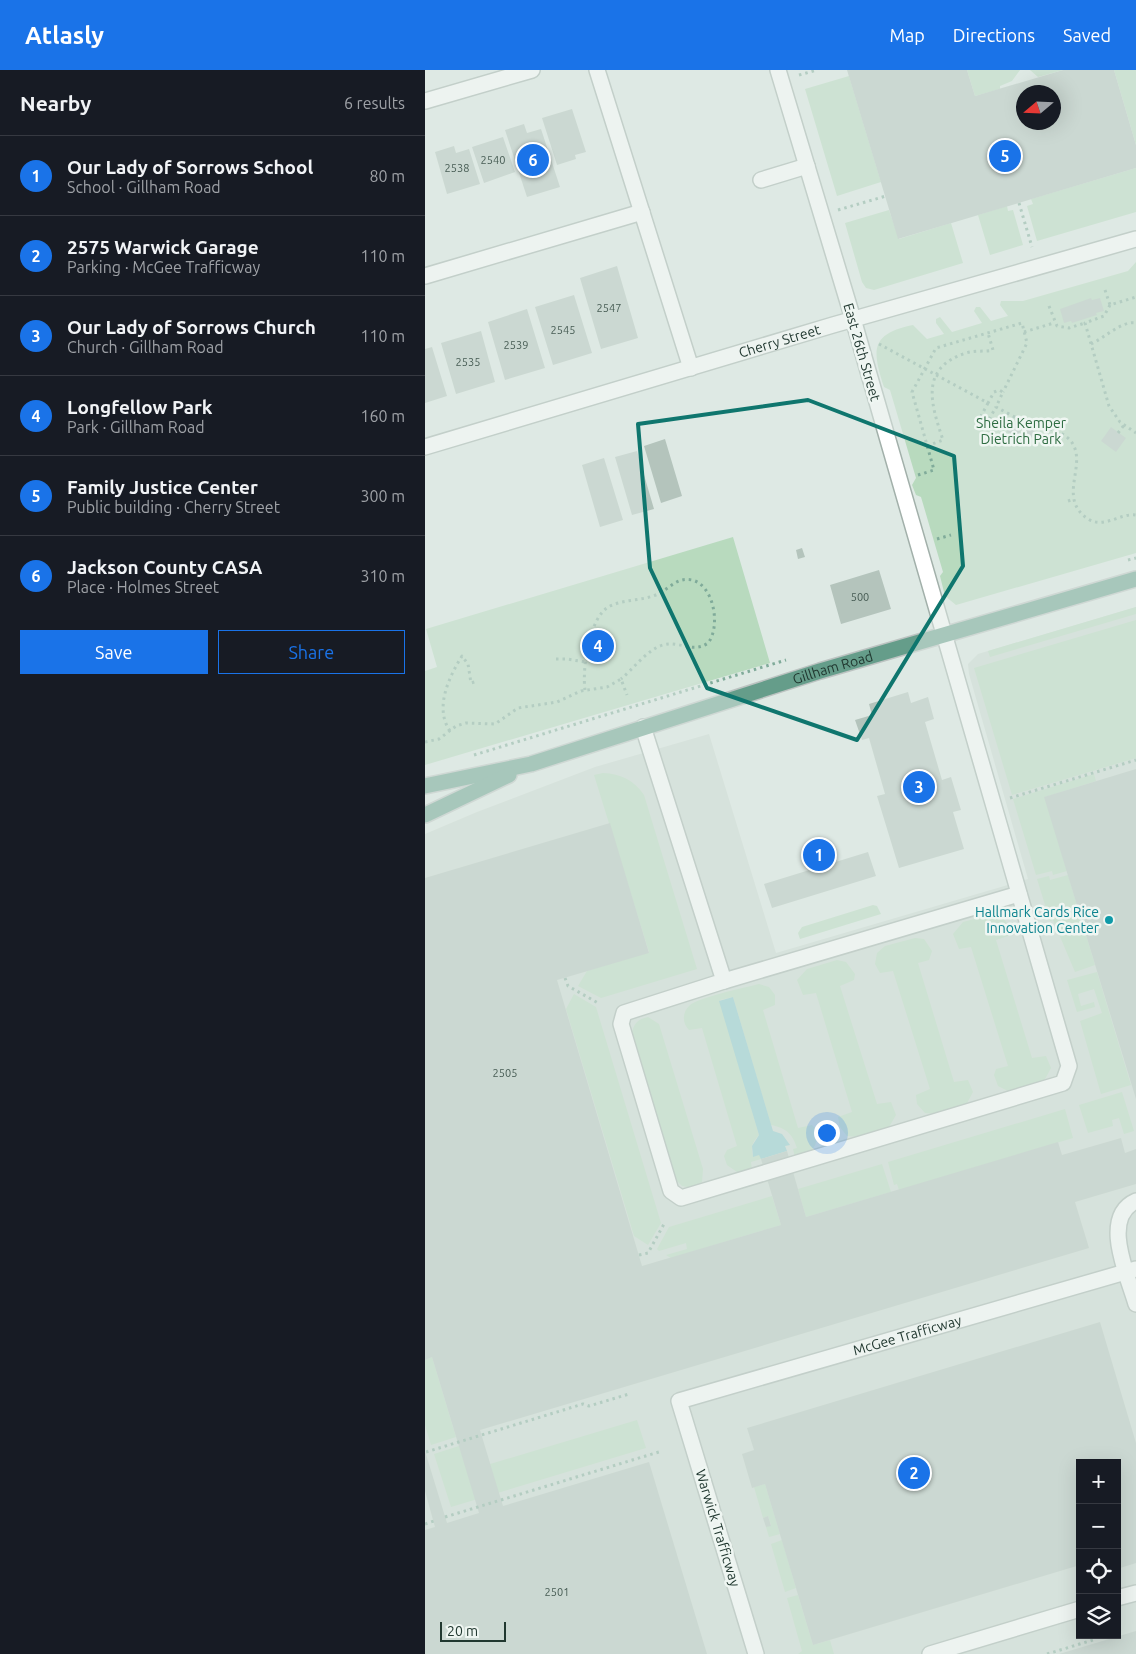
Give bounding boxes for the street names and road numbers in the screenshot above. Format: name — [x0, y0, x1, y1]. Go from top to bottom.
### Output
street label: East 26th Street — [840, 301, 884, 403]
street label: Cherry Street — [737, 321, 823, 361]
street label: Gillham Road — [791, 648, 875, 687]
street label: McGee Trafficway — [851, 1312, 963, 1358]
street label: Warwick Trafficway — [693, 1467, 744, 1589]

